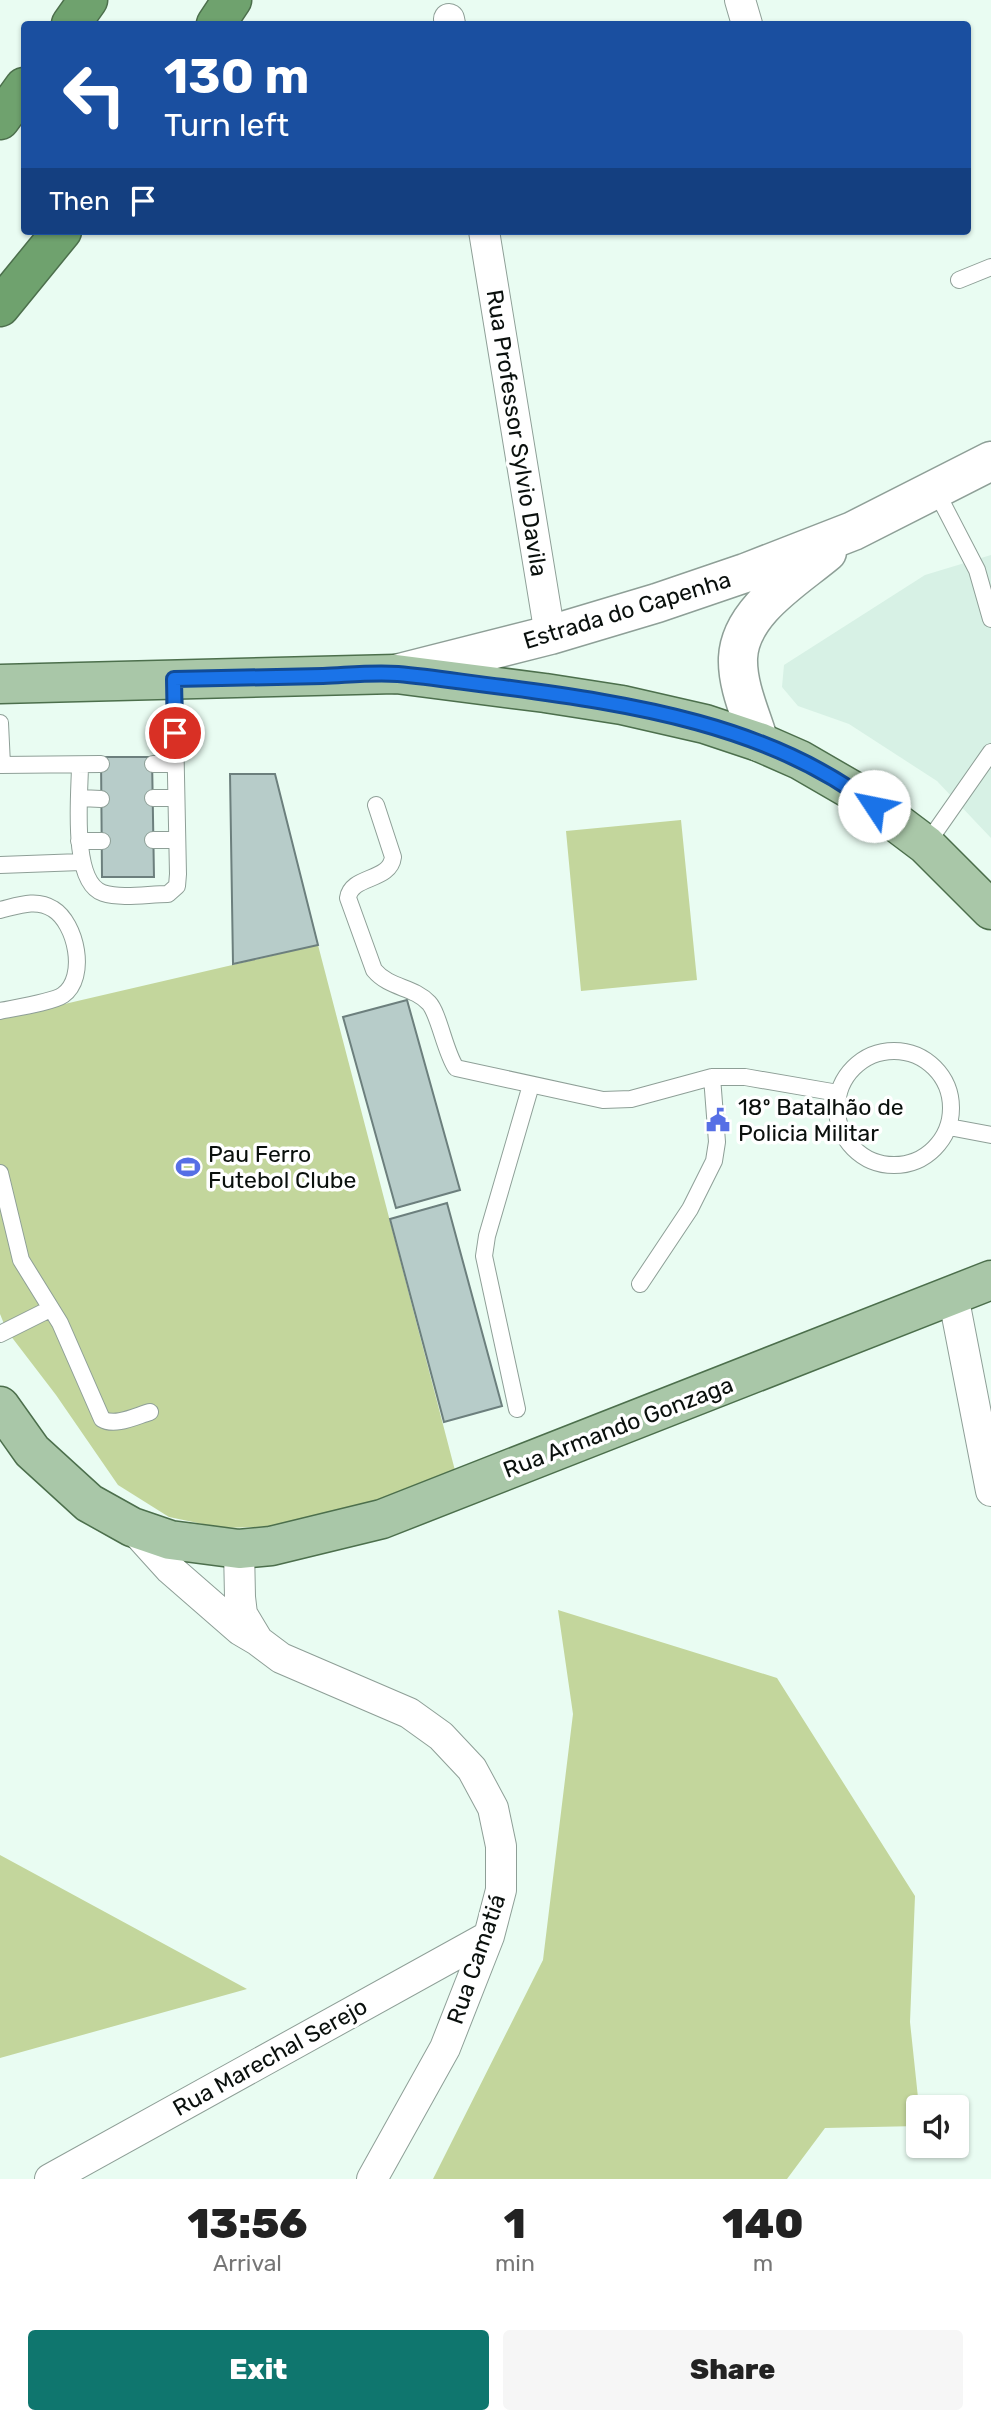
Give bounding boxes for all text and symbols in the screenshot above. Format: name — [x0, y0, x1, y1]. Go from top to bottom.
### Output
text: 130 m — [164, 47, 309, 105]
icon: left — [49, 49, 140, 140]
text: Turn left — [164, 106, 289, 144]
icon: arrive — [124, 182, 162, 220]
text: Then — [49, 186, 110, 217]
street label: Rua Professor Sylvio Davila — [480, 287, 554, 579]
street label: Estrada do Capenha — [520, 565, 734, 655]
pin — [145, 703, 205, 763]
icon: arrive — [156, 714, 194, 752]
position arrow — [837, 769, 911, 843]
place label: 18º Batalhão de Policia Militar — [738, 1093, 904, 1147]
public building icon: 18º Batalhão de Policia Militar — [704, 1106, 732, 1134]
place label: Pau Ferro Futebol Clube — [208, 1140, 356, 1194]
sports icon: Pau Ferro Futebol Clube — [174, 1153, 202, 1181]
street label: Rua Armando Gonzaga — [499, 1370, 737, 1484]
street label: Rua Camatiá — [441, 1890, 511, 2028]
street label: Rua Marechal Serejo — [168, 1992, 372, 2122]
map controls — [906, 2095, 969, 2158]
button: sound — [906, 2095, 969, 2158]
text: 13:56 — [187, 2199, 307, 2249]
text: 1 — [504, 2199, 526, 2249]
text: 140 — [722, 2199, 804, 2249]
text: Arrival — [213, 2249, 282, 2277]
text: min — [495, 2249, 535, 2277]
text: m — [753, 2249, 773, 2277]
button: Exit — [28, 2330, 489, 2410]
button: Share — [503, 2330, 963, 2410]

